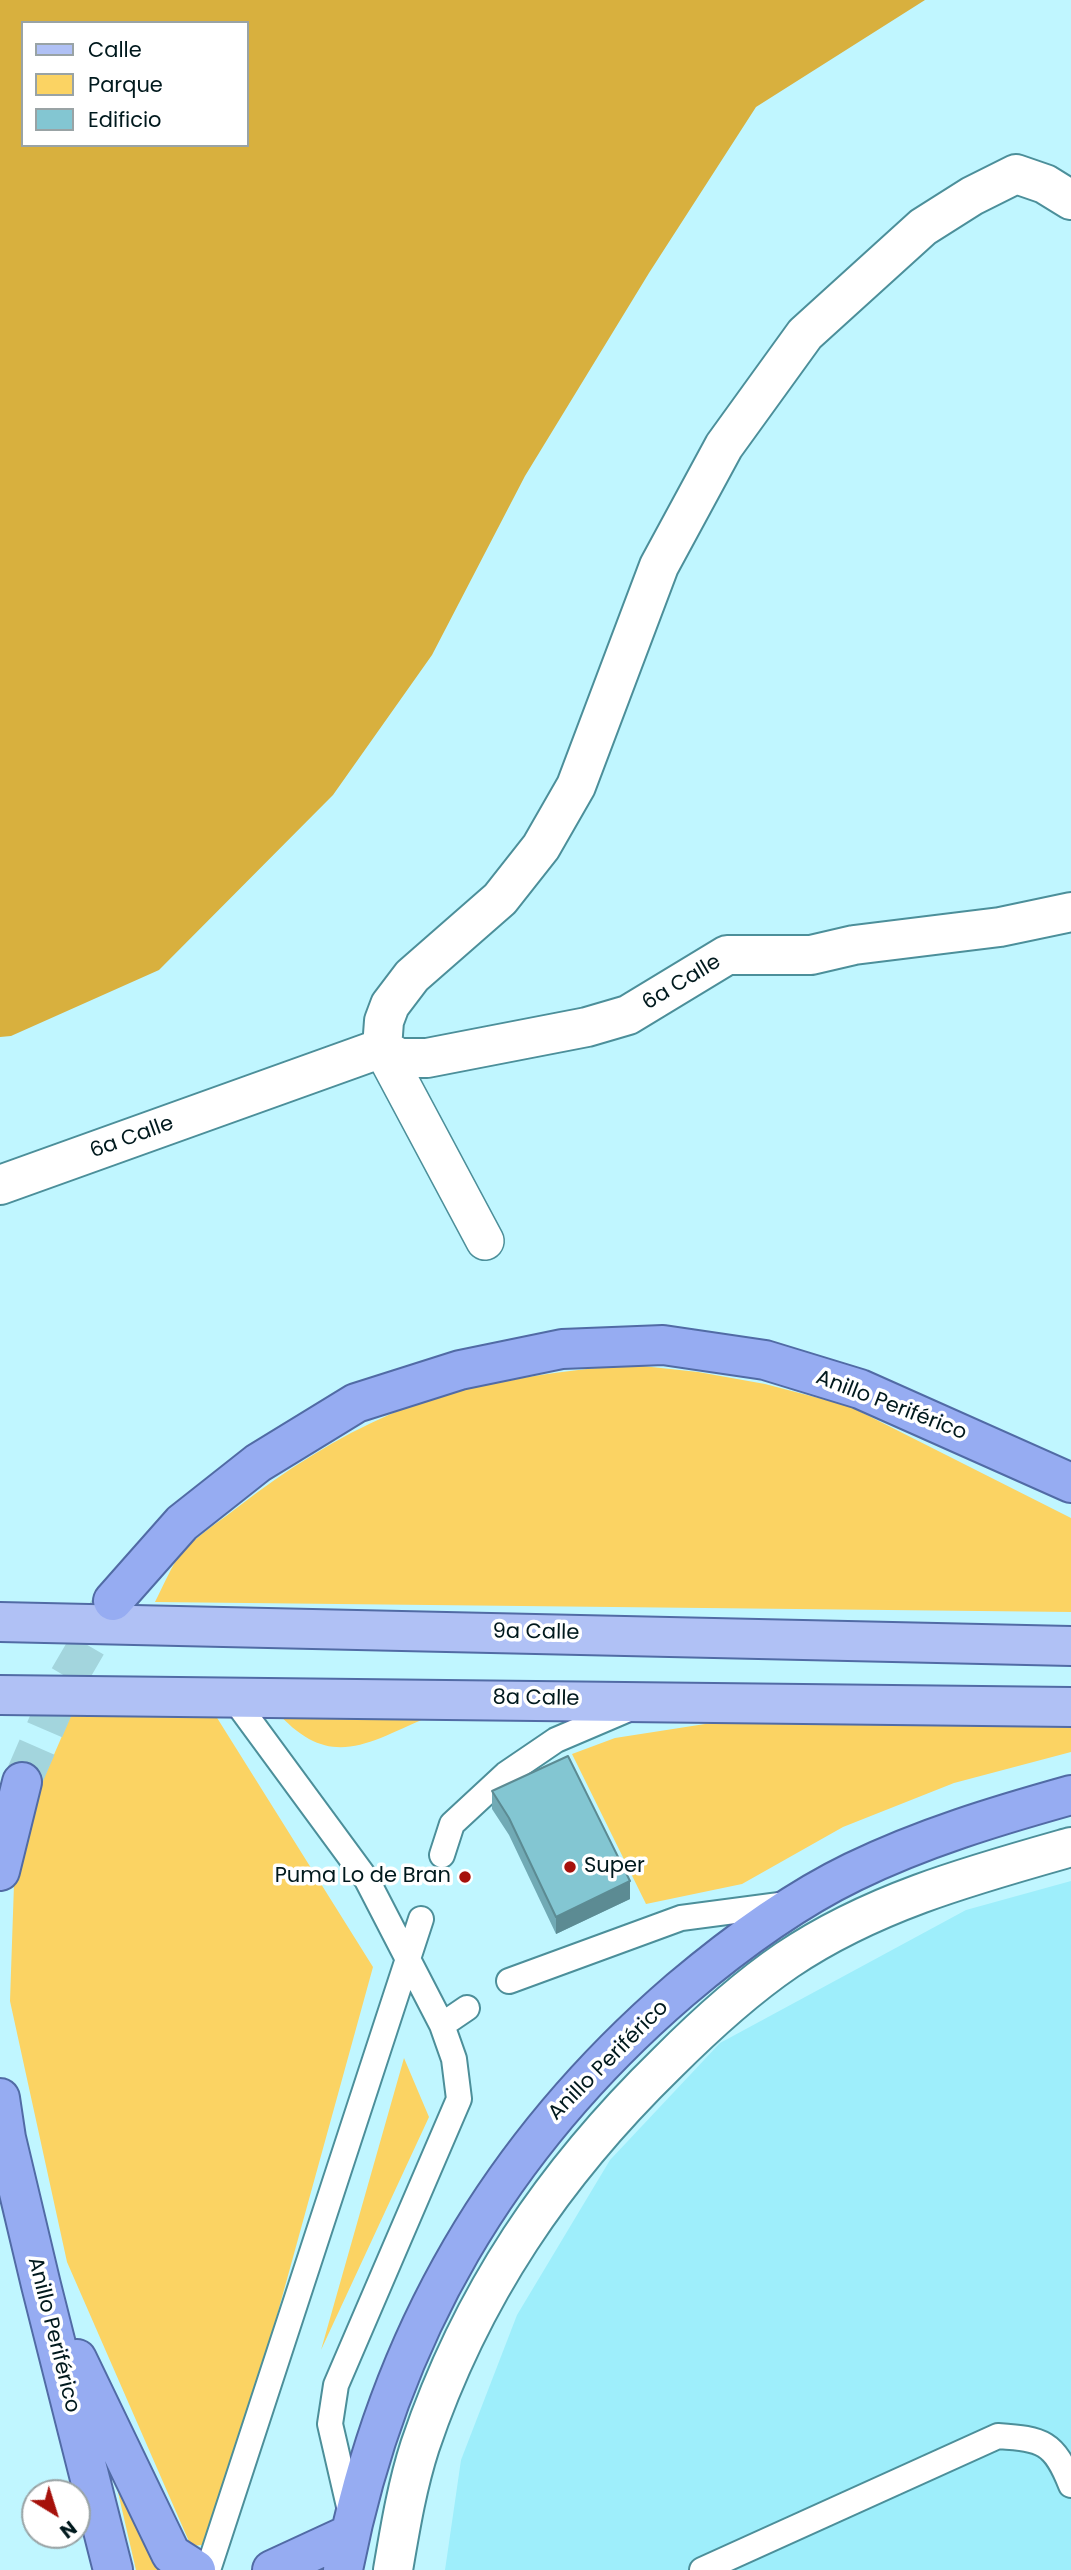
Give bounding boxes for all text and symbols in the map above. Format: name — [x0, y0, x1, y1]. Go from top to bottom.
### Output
legend — [21, 21, 248, 147]
text: Calle — [88, 35, 142, 64]
text: Parque — [88, 70, 163, 99]
text: Edificio — [88, 105, 162, 134]
street label: 6a Calle — [638, 950, 726, 1016]
street label: 6a Calle — [87, 1111, 177, 1165]
street label: Anillo Periférico — [812, 1366, 970, 1446]
street label: 9a Calle — [492, 1620, 580, 1646]
street label: 8a Calle — [492, 1686, 580, 1712]
place label: Super — [584, 1854, 645, 1880]
marker: Super — [562, 1859, 578, 1875]
place label: Puma Lo de Bran — [275, 1864, 451, 1890]
marker: Puma Lo de Bran — [457, 1869, 473, 1885]
street label: Anillo Periférico — [544, 1996, 674, 2126]
street label: Anillo Periférico — [21, 2255, 85, 2415]
north arrow — [21, 2479, 91, 2549]
text: N — [54, 2514, 82, 2544]

